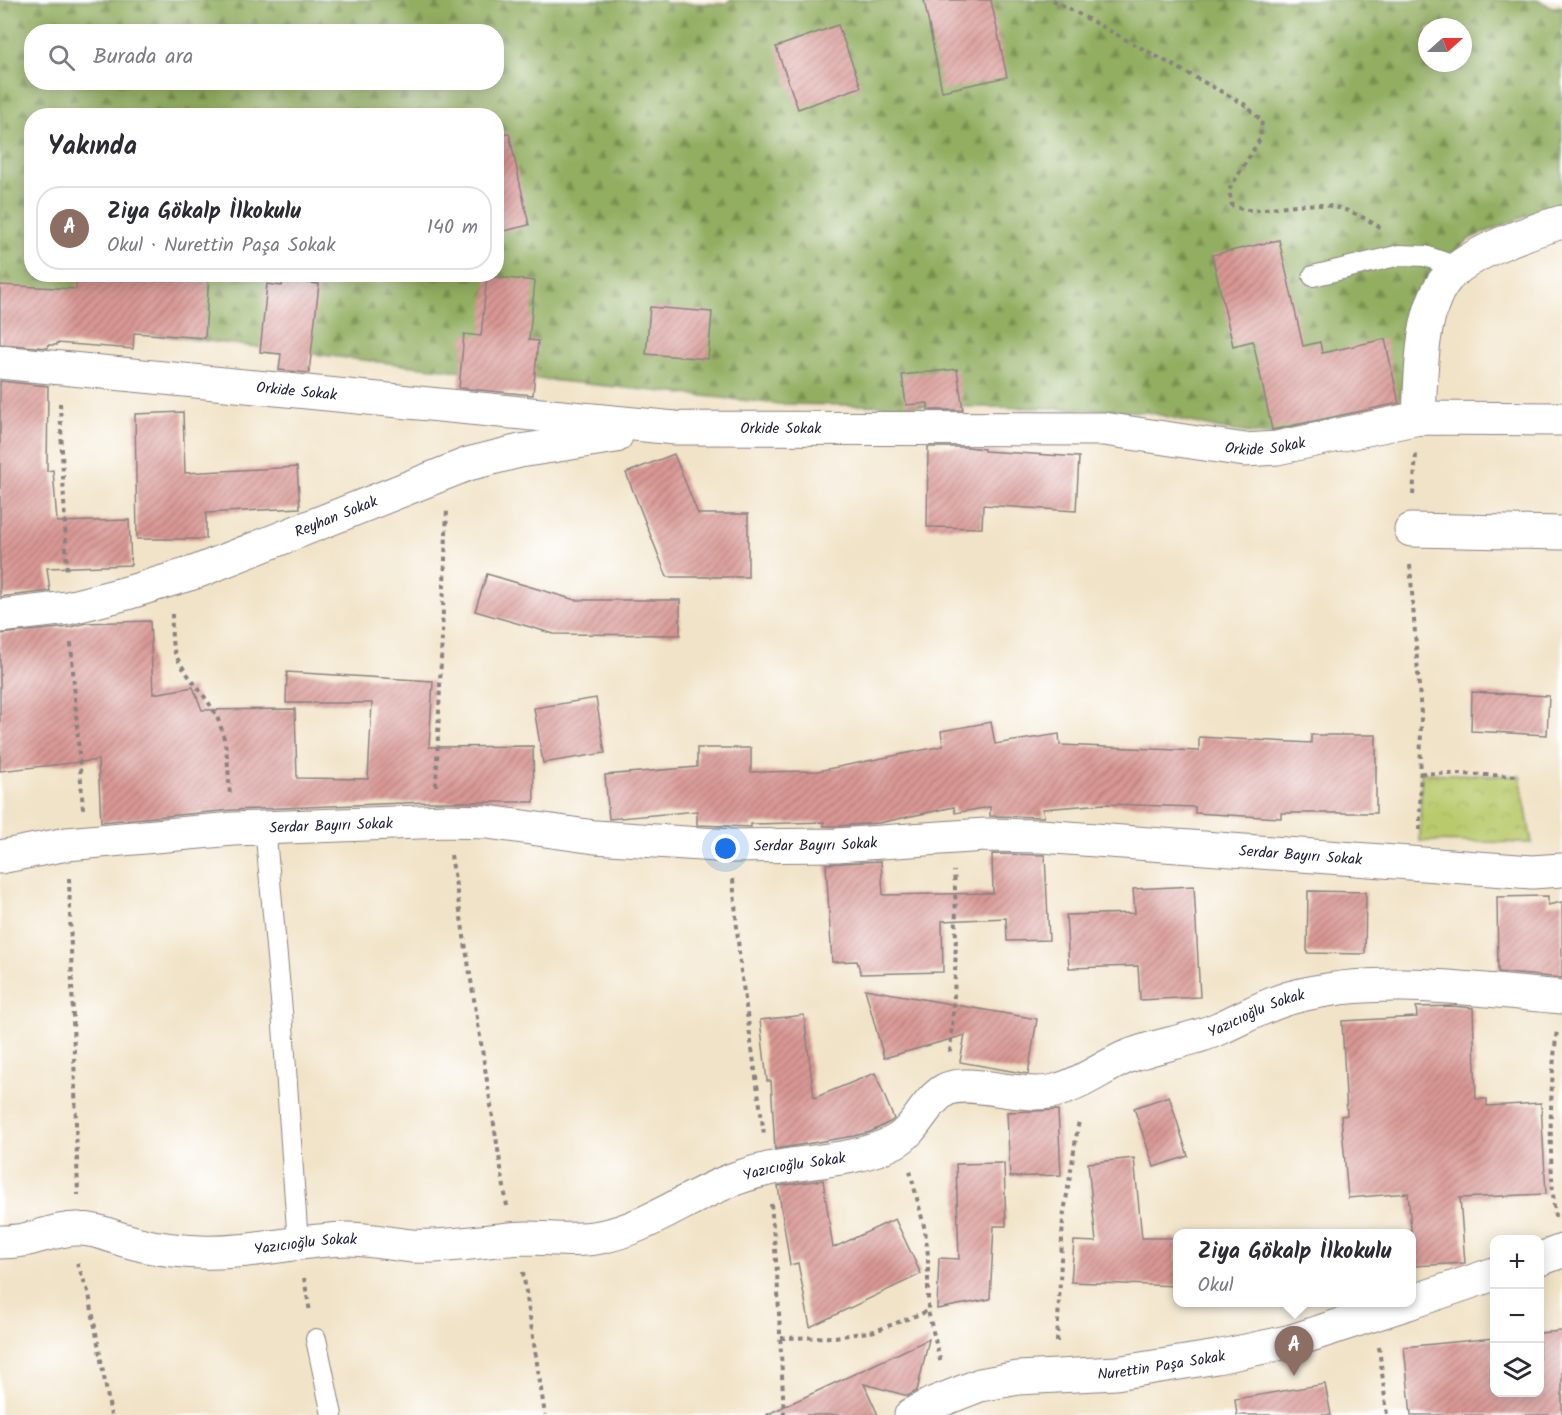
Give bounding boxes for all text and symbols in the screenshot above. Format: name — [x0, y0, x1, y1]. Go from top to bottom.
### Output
north arrow — [1418, 18, 1472, 72]
search box — [24, 24, 504, 90]
text: Burada ara — [93, 40, 193, 75]
icon: search — [45, 41, 78, 74]
text: Yakında — [48, 126, 137, 168]
text: Ziya Gökalp İlkokulu — [107, 195, 301, 230]
text: A — [63, 212, 76, 244]
text: 140 m — [427, 212, 478, 244]
text: Okul · Nurettin Paşa Sokak — [107, 230, 336, 262]
street label: Orkide Sokak — [255, 376, 339, 408]
street label: Orkide Sokak — [740, 417, 822, 441]
street label: Orkide Sokak — [1223, 431, 1309, 463]
street label: Reyhan Sokak — [291, 490, 382, 545]
street label: Serdar Bayırı Sokak — [269, 812, 394, 841]
street label: Serdar Bayırı Sokak — [754, 831, 879, 859]
your location — [711, 834, 740, 863]
street label: Serdar Bayırı Sokak — [1238, 840, 1364, 873]
street label: Yazıcıoğlu Sokak — [1204, 983, 1308, 1045]
street label: Yazıcıoğlu Sokak — [740, 1146, 848, 1188]
street label: Yazıcıoğlu Sokak — [253, 1228, 358, 1262]
popup — [1173, 1229, 1416, 1307]
text: Ziya Gökalp İlkokulu — [1198, 1235, 1391, 1270]
map controls — [1490, 1235, 1544, 1397]
button: + — [1490, 1235, 1544, 1289]
text: Okul — [1198, 1270, 1234, 1302]
button: − — [1490, 1289, 1544, 1343]
pin: A — [1274, 1326, 1314, 1376]
button: layers — [1490, 1343, 1544, 1397]
street label: Nurettin Paşa Sokak — [1097, 1344, 1229, 1387]

